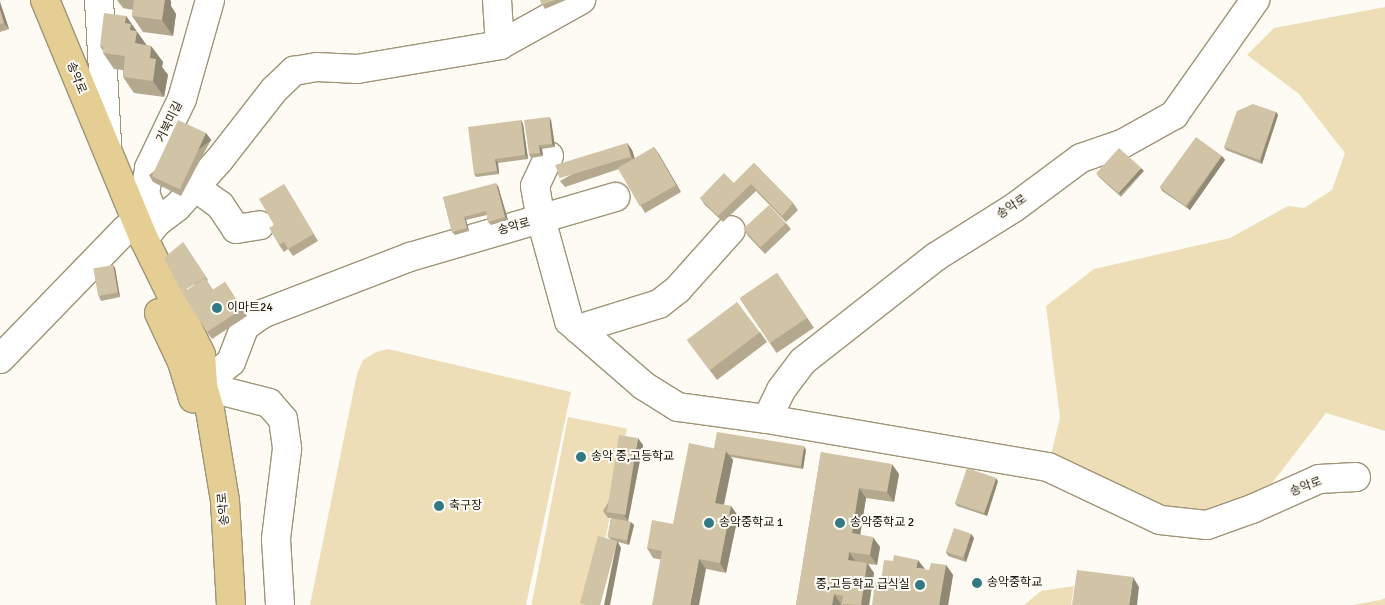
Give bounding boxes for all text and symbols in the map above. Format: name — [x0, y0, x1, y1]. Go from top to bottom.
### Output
street label: 송악로 — [63, 60, 89, 96]
street label: 거북미길 — [154, 99, 186, 145]
street label: 송악로 — [994, 192, 1030, 222]
street label: 송악로 — [496, 216, 532, 238]
place label: 이마트24 — [227, 301, 273, 315]
marker: 이마트24 — [211, 302, 223, 314]
place label: 송악 중,고등학교 — [591, 450, 674, 464]
marker: 송악 중,고등학교 — [575, 451, 587, 463]
street label: 송악로 — [1288, 474, 1324, 500]
street label: 송악로 — [215, 492, 233, 526]
place label: 축구장 — [449, 499, 482, 513]
marker: 축구장 — [433, 500, 445, 512]
place label: 송악중학교 1 — [719, 516, 783, 530]
place label: 송악중학교 2 — [850, 516, 914, 530]
marker: 송악중학교 1 — [703, 517, 715, 529]
marker: 송악중학교 2 — [834, 517, 846, 529]
place label: 송악중학교 — [987, 576, 1042, 590]
marker: 송악중학교 — [971, 577, 983, 589]
place label: 중,고등학교 급식실 — [816, 578, 910, 592]
marker: 중,고등학교 급식실 — [914, 579, 926, 591]

